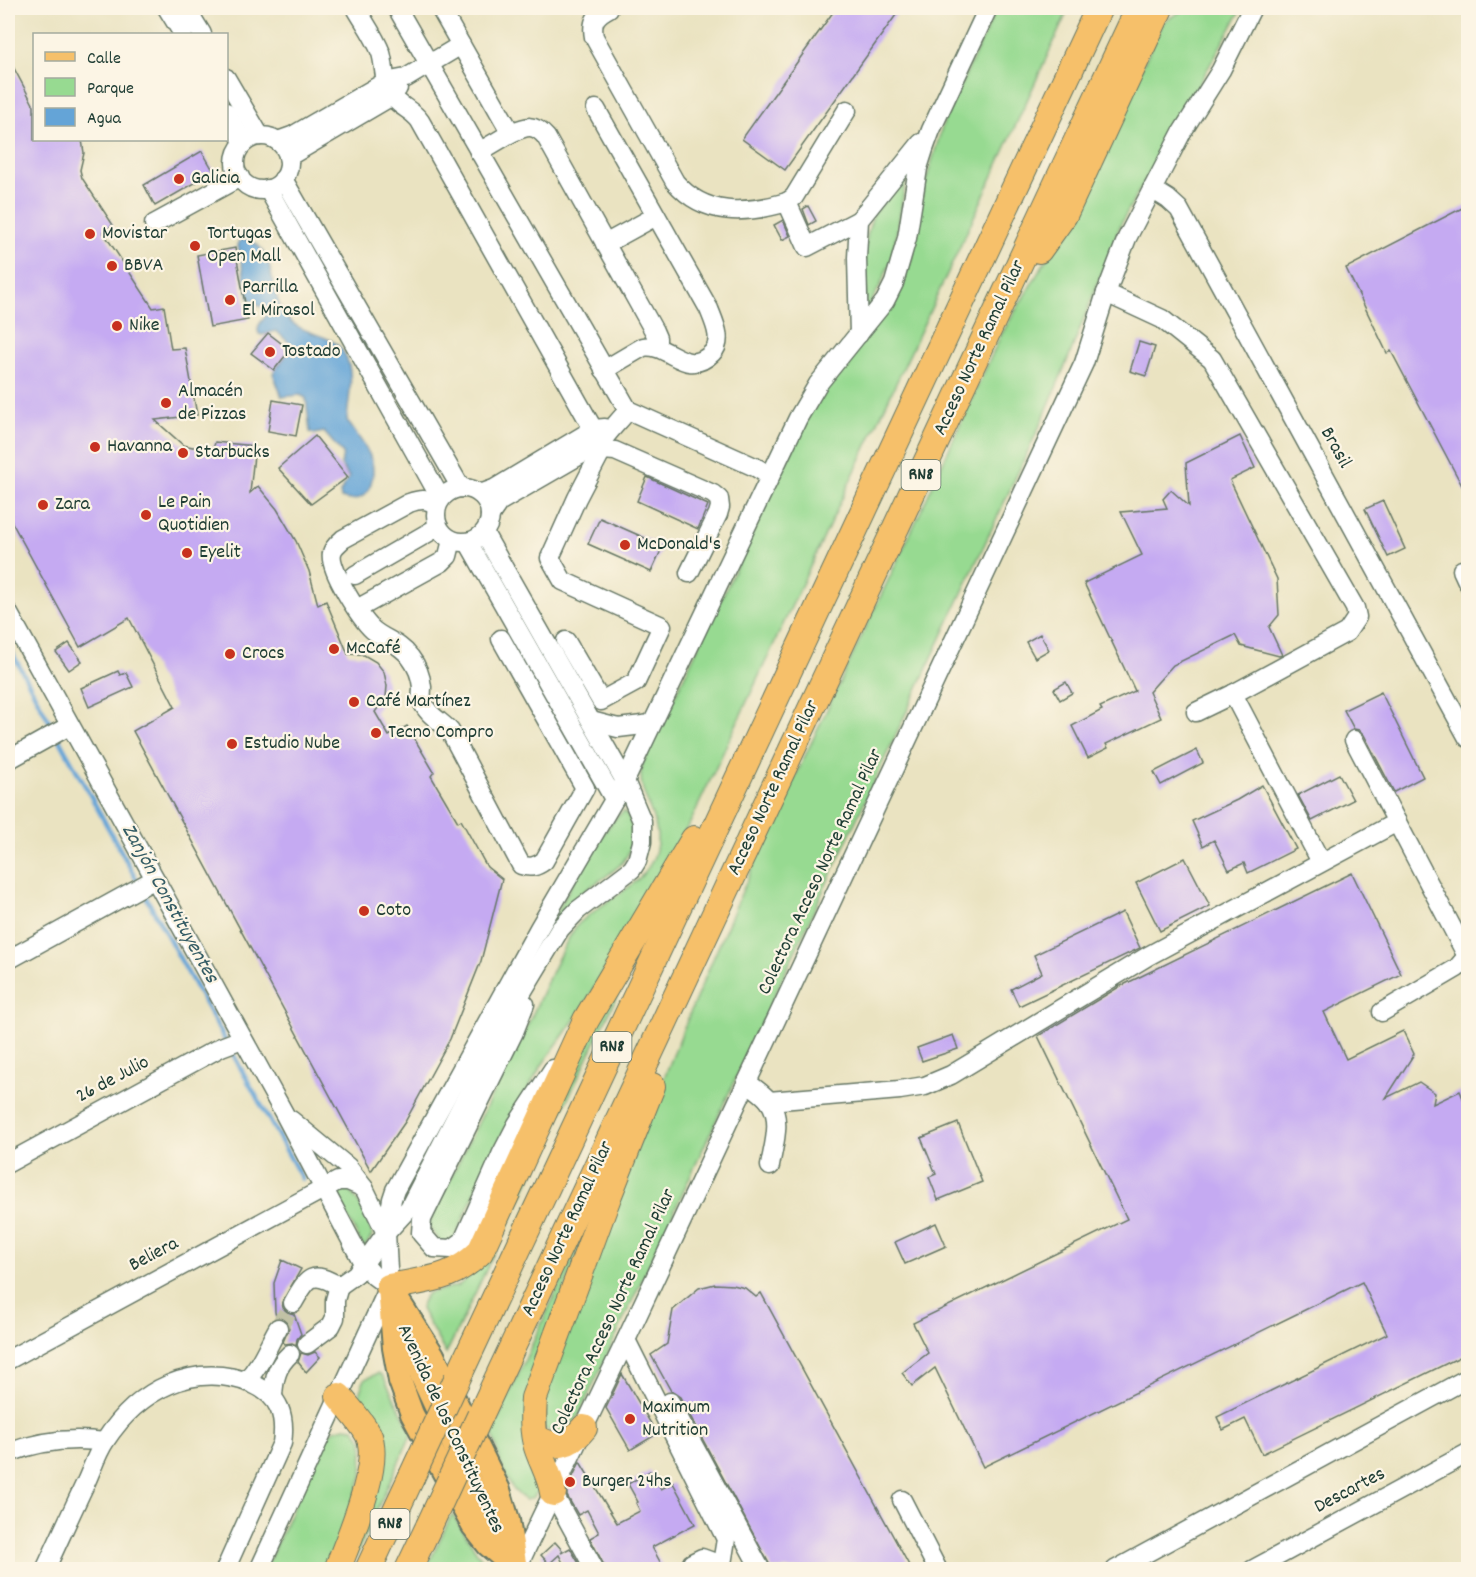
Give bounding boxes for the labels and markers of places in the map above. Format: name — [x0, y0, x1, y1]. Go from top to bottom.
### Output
place label: Galicia — [191, 165, 241, 193]
marker: Galicia — [172, 172, 186, 186]
place label: Movistar — [102, 220, 168, 248]
place label: Tortugas Open Mall — [207, 220, 281, 271]
marker: Movistar — [83, 227, 97, 241]
marker: Tortugas Open Mall — [188, 239, 202, 253]
place label: BBVA — [124, 252, 164, 280]
marker: BBVA — [105, 259, 119, 273]
place label: Parrilla El Mirasol — [242, 274, 315, 325]
marker: Parrilla El Mirasol — [223, 293, 237, 307]
place label: Nike — [129, 312, 160, 340]
marker: Nike — [110, 319, 124, 333]
place label: Tostado — [282, 338, 341, 366]
marker: Tostado — [263, 345, 277, 359]
place label: Almacén de Pizzas — [178, 378, 247, 429]
marker: Almacén de Pizzas — [159, 396, 173, 410]
place label: Havanna — [107, 433, 173, 461]
place label: Starbucks — [195, 439, 270, 467]
marker: Havanna — [88, 440, 102, 454]
marker: Starbucks — [176, 446, 190, 460]
place label: Le Pain Quotidien — [158, 489, 229, 540]
place label: Zara — [55, 491, 91, 519]
marker: Zara — [36, 498, 50, 512]
marker: Le Pain Quotidien — [139, 508, 153, 522]
place label: McDonald's — [637, 531, 721, 559]
marker: McDonald's — [618, 538, 632, 552]
place label: Eyelit — [199, 539, 241, 567]
marker: Eyelit — [180, 546, 194, 560]
place label: McCafé — [346, 635, 401, 663]
place label: Crocs — [242, 640, 285, 668]
marker: McCafé — [327, 642, 341, 656]
marker: Crocs — [223, 647, 237, 661]
place label: Café Martínez — [366, 688, 471, 716]
marker: Café Martínez — [347, 695, 361, 709]
place label: Tecno Compro — [388, 719, 494, 747]
marker: Tecno Compro — [369, 726, 383, 740]
place label: Estudio Nube — [244, 730, 340, 758]
marker: Estudio Nube — [225, 737, 239, 751]
place label: Coto — [376, 897, 411, 925]
marker: Coto — [357, 904, 371, 918]
place label: Maximum Nutrition — [642, 1394, 710, 1445]
marker: Maximum Nutrition — [623, 1412, 637, 1426]
place label: Burger 24hs — [582, 1468, 672, 1496]
marker: Burger 24hs — [563, 1475, 577, 1489]

